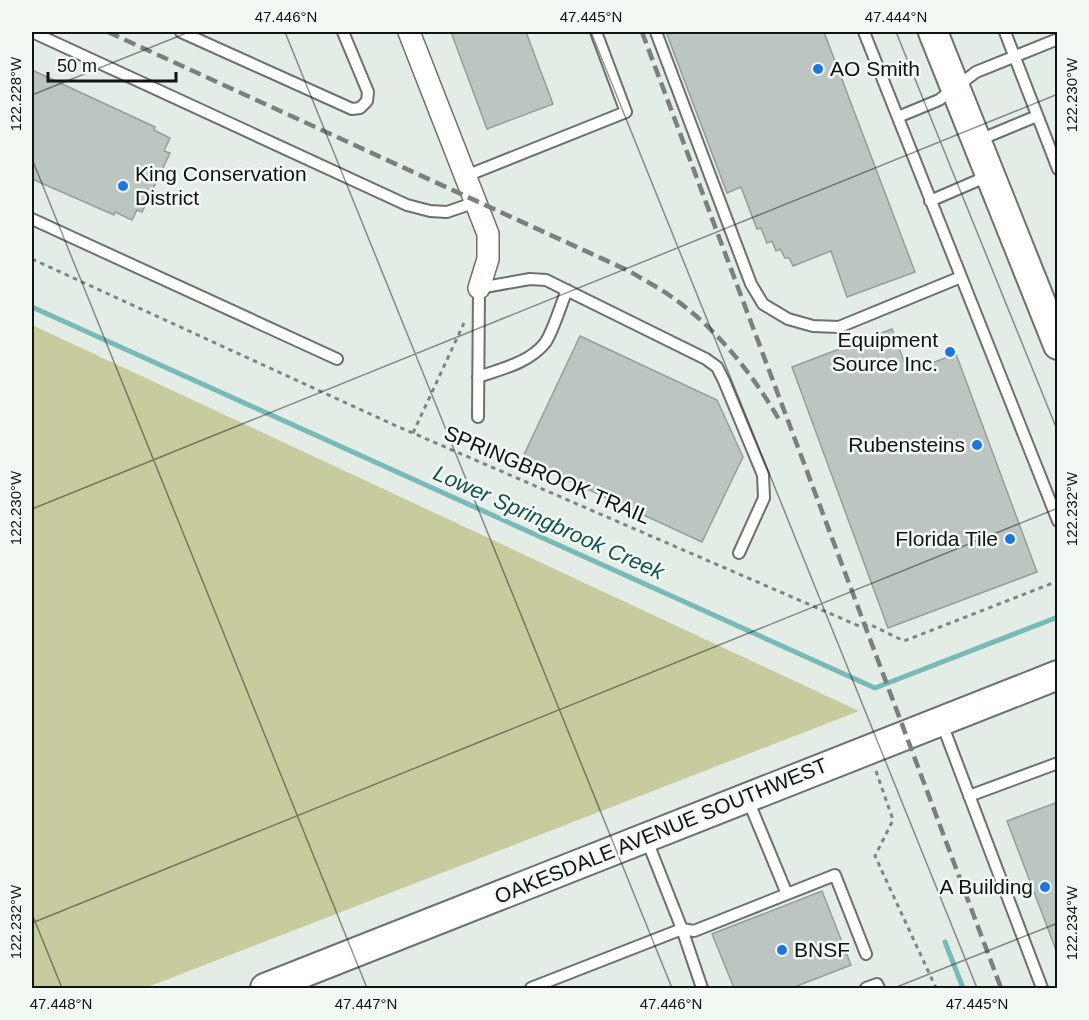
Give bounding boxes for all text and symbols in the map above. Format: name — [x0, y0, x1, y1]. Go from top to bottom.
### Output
text: 47.446°N — [255, 8, 317, 25]
text: 47.445°N — [560, 8, 622, 25]
text: 47.444°N — [865, 8, 927, 25]
scale bar — [48, 45, 176, 83]
text: 122.228°W — [7, 56, 24, 131]
text: 50 m — [57, 56, 97, 76]
place label: AO Smith — [830, 57, 920, 80]
text: 122.230°W — [1063, 57, 1080, 132]
marker: AO Smith — [811, 62, 825, 76]
place label: King Conservation District — [135, 162, 307, 209]
marker: King Conservation District — [116, 179, 130, 193]
place label: Equipment Source Inc. — [832, 328, 938, 375]
marker: Equipment Source Inc. — [943, 345, 957, 359]
street label: SPRINGBROOK TRAIL — [441, 421, 654, 528]
place label: Rubensteins — [848, 433, 965, 456]
marker: Rubensteins — [970, 438, 984, 452]
water label: Lower Springbrook Creek — [430, 460, 669, 585]
text: 122.230°W — [7, 470, 24, 545]
text: 122.232°W — [1063, 471, 1080, 546]
place label: Florida Tile — [895, 527, 998, 550]
marker: Florida Tile — [1003, 532, 1017, 546]
street label: OAKESDALE AVENUE SOUTHWEST — [491, 753, 831, 908]
place label: A Building — [940, 875, 1033, 898]
marker: A Building — [1038, 880, 1052, 894]
text: 122.232°W — [7, 884, 24, 959]
text: 122.234°W — [1063, 885, 1080, 960]
place label: BNSF — [794, 938, 850, 961]
marker: BNSF — [775, 943, 789, 957]
text: 47.448°N — [30, 995, 92, 1012]
text: 47.447°N — [335, 995, 397, 1012]
text: 47.446°N — [640, 995, 702, 1012]
text: 47.445°N — [946, 995, 1008, 1012]

